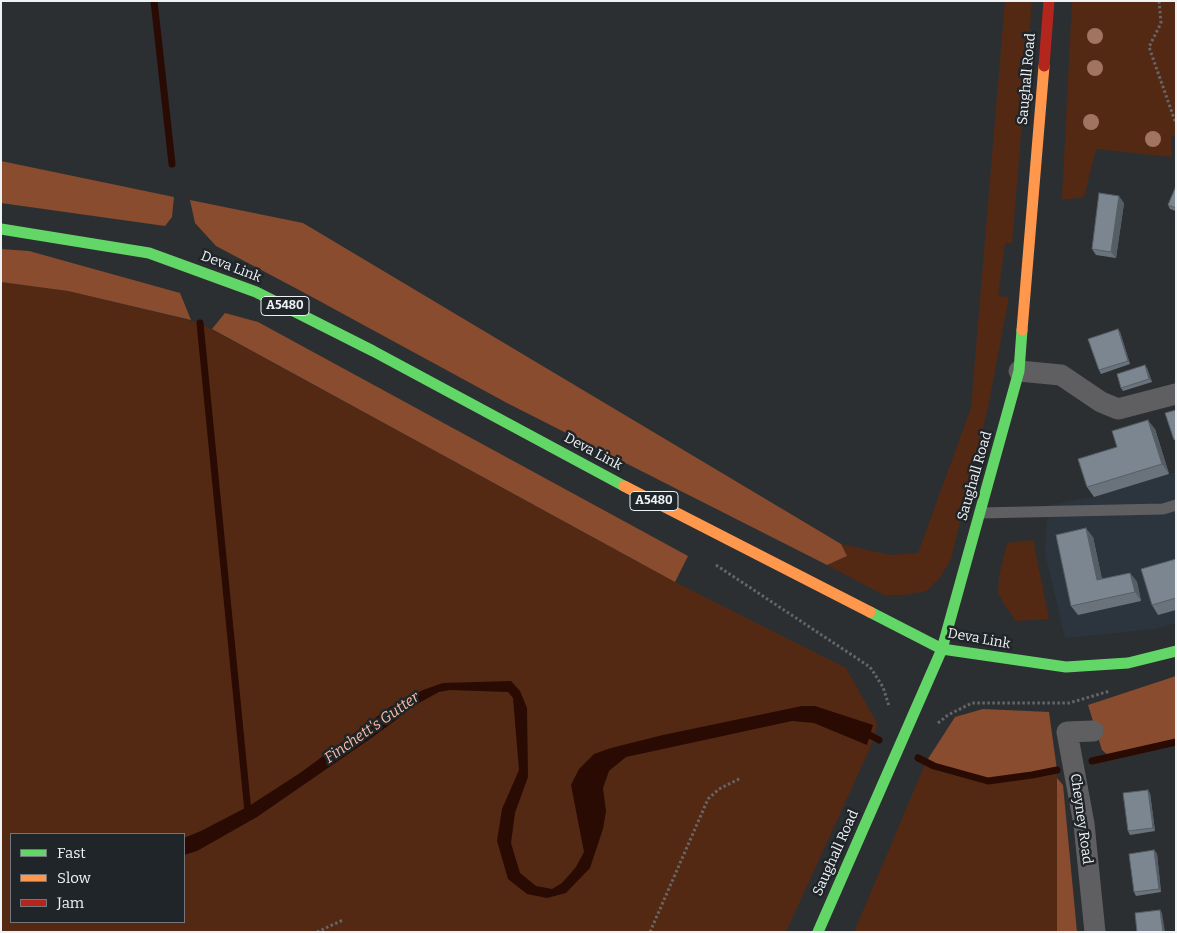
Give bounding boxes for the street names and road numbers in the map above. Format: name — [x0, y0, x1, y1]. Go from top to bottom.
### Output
street label: Saughall Road — [1015, 32, 1039, 126]
street label: Deva Link — [198, 248, 264, 286]
road number: A5480 — [261, 296, 309, 316]
street label: Saughall Road — [954, 429, 996, 523]
street label: Deva Link — [561, 430, 625, 474]
road number: A5480 — [630, 492, 678, 511]
street label: Deva Link — [946, 625, 1012, 653]
street label: Cheyney Road — [1066, 773, 1096, 865]
street label: Saughall Road — [810, 807, 862, 899]

